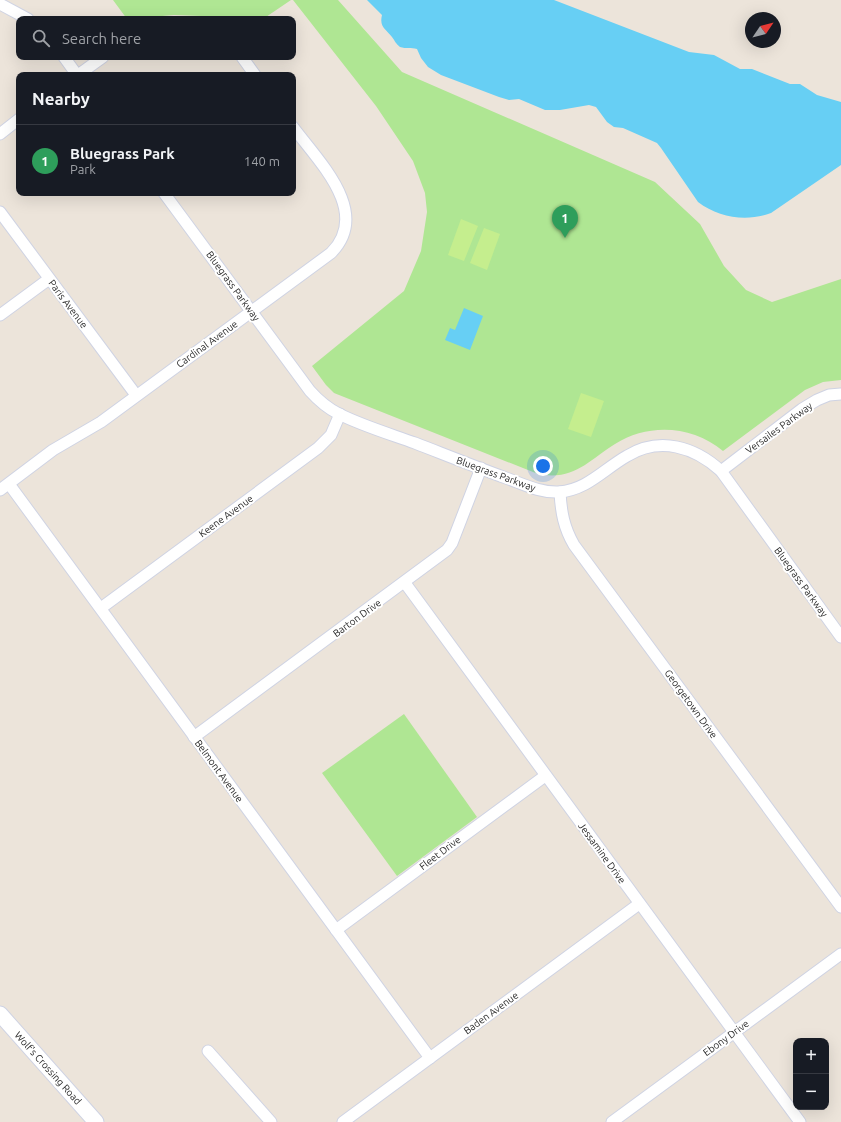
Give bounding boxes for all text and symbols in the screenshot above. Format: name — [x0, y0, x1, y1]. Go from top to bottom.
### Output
north arrow — [745, 12, 781, 48]
search box — [16, 16, 296, 60]
icon: search — [30, 27, 52, 49]
text: Search here — [62, 30, 141, 47]
text: Nearby — [32, 89, 90, 108]
text: Bluegrass Park — [70, 145, 175, 162]
text: 1 — [41, 154, 49, 168]
text: 140 m — [244, 154, 280, 168]
text: Park — [70, 162, 96, 176]
pin: 1 — [552, 205, 578, 238]
street label: Bluegrass Parkway — [204, 249, 262, 323]
street label: Paris Avenue — [46, 278, 90, 330]
street label: Cardinal Avenue — [174, 318, 240, 370]
street label: Versailes Parkway — [744, 400, 815, 456]
street label: Bluegrass Parkway — [455, 455, 537, 493]
your location — [533, 456, 553, 476]
street label: Keene Avenue — [197, 493, 255, 539]
street label: Bluegrass Parkway — [772, 545, 830, 619]
street label: Barton Drive — [331, 597, 383, 639]
street label: Georgetown Drive — [662, 668, 720, 740]
street label: Belmont Avenue — [193, 738, 245, 804]
street label: Jessamine Drive — [576, 820, 628, 886]
street label: Fleet Drive — [417, 834, 463, 872]
street label: Baden Avenue — [462, 990, 520, 1036]
street label: Ebony Drive — [701, 1018, 751, 1058]
street label: Wolf's Crossing Road — [12, 1029, 84, 1107]
map controls — [793, 1038, 829, 1110]
button: + — [793, 1038, 829, 1074]
button: − — [793, 1074, 829, 1110]

